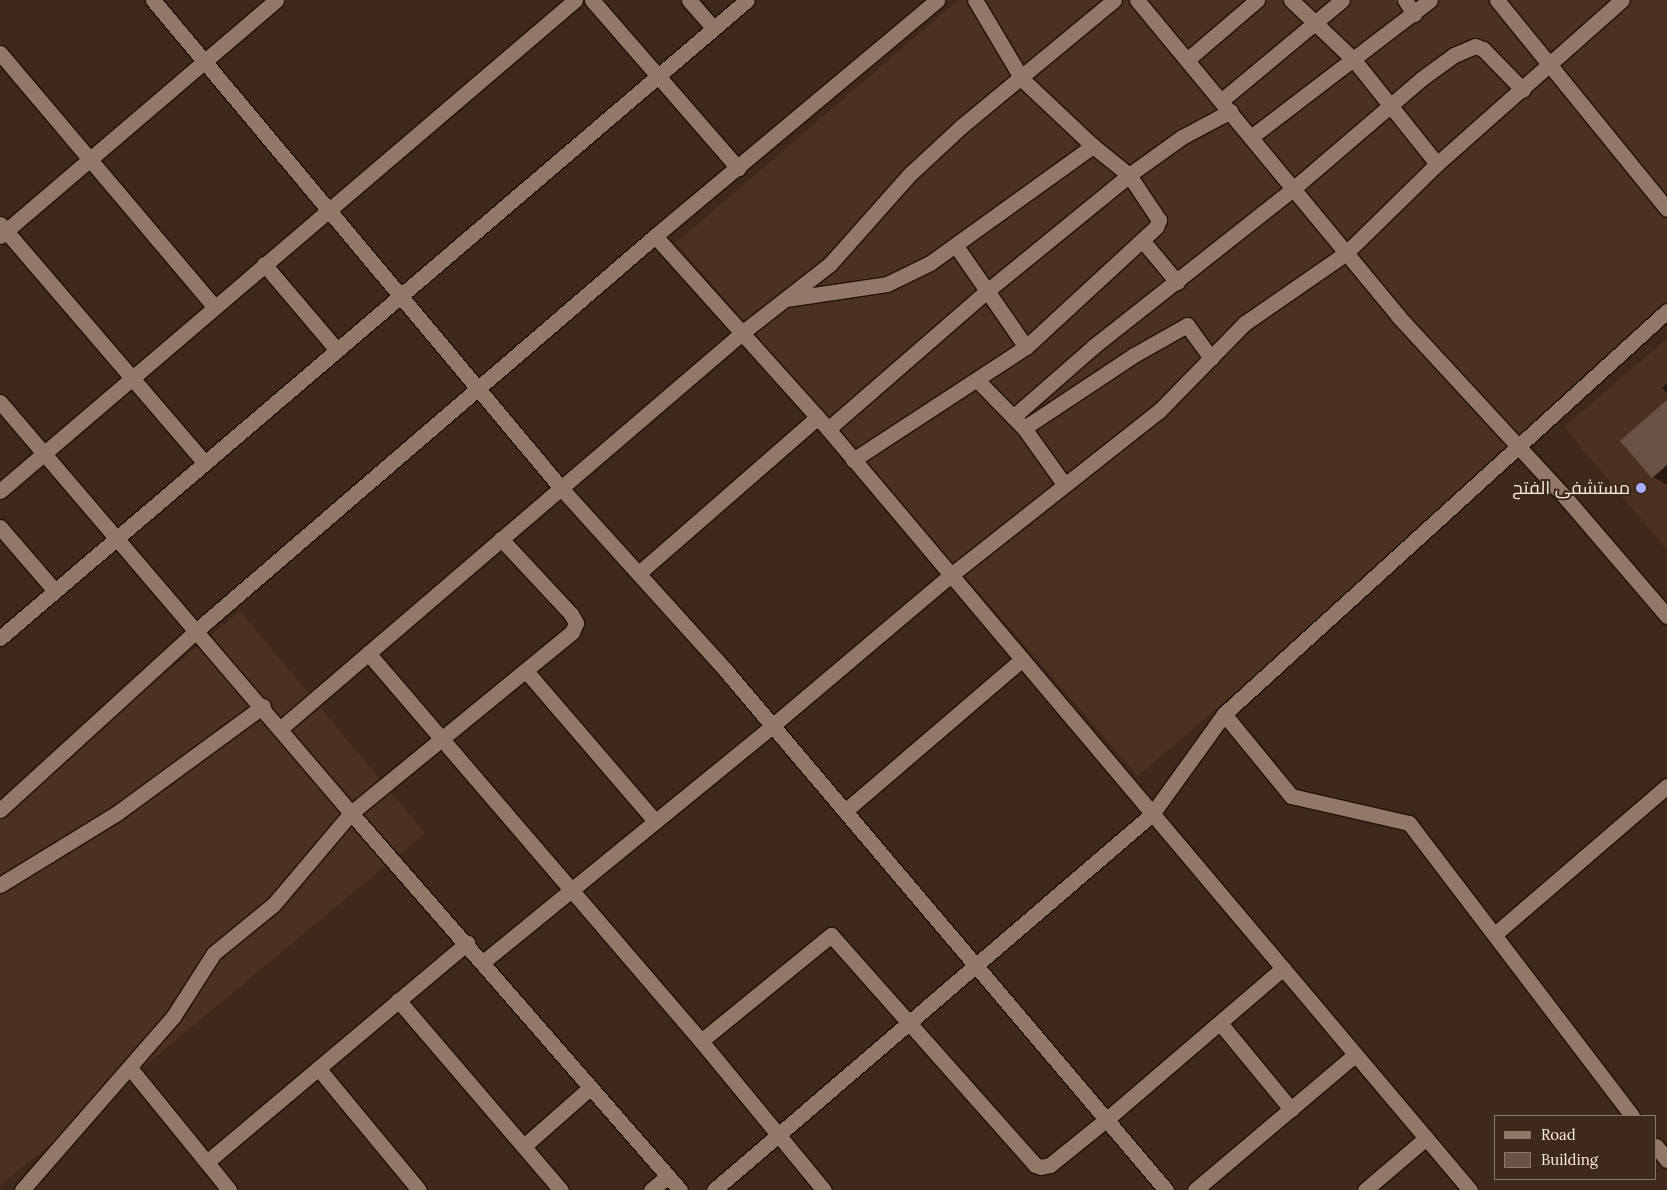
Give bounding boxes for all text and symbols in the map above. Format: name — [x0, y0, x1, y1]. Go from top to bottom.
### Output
place label: مستشفى الفتح — [1512, 477, 1630, 499]
marker: مستشفى الفتح — [1634, 481, 1648, 495]
legend — [1494, 1115, 1657, 1180]
text: Road — [1541, 1125, 1576, 1144]
text: Building — [1541, 1150, 1598, 1169]

